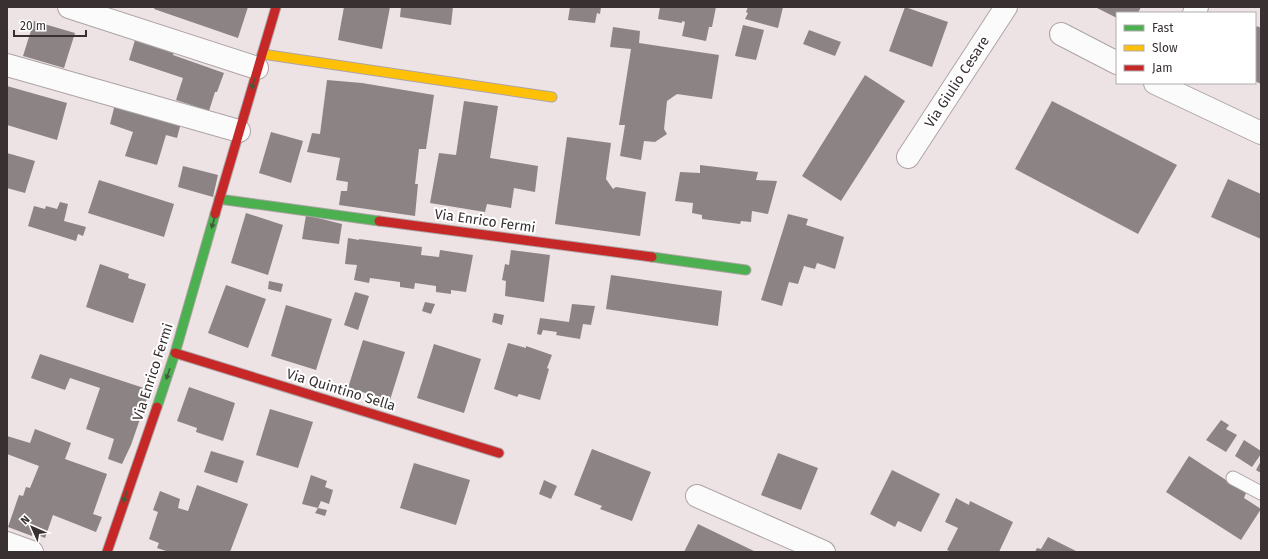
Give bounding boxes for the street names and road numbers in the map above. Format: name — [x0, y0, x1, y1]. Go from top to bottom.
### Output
street label: Via Giulio Cesare — [921, 33, 993, 131]
street label: Via Enrico Fermi — [433, 206, 537, 236]
street label: Via Enrico Fermi — [129, 321, 177, 423]
street label: Via Quintino Sella — [284, 365, 398, 415]

